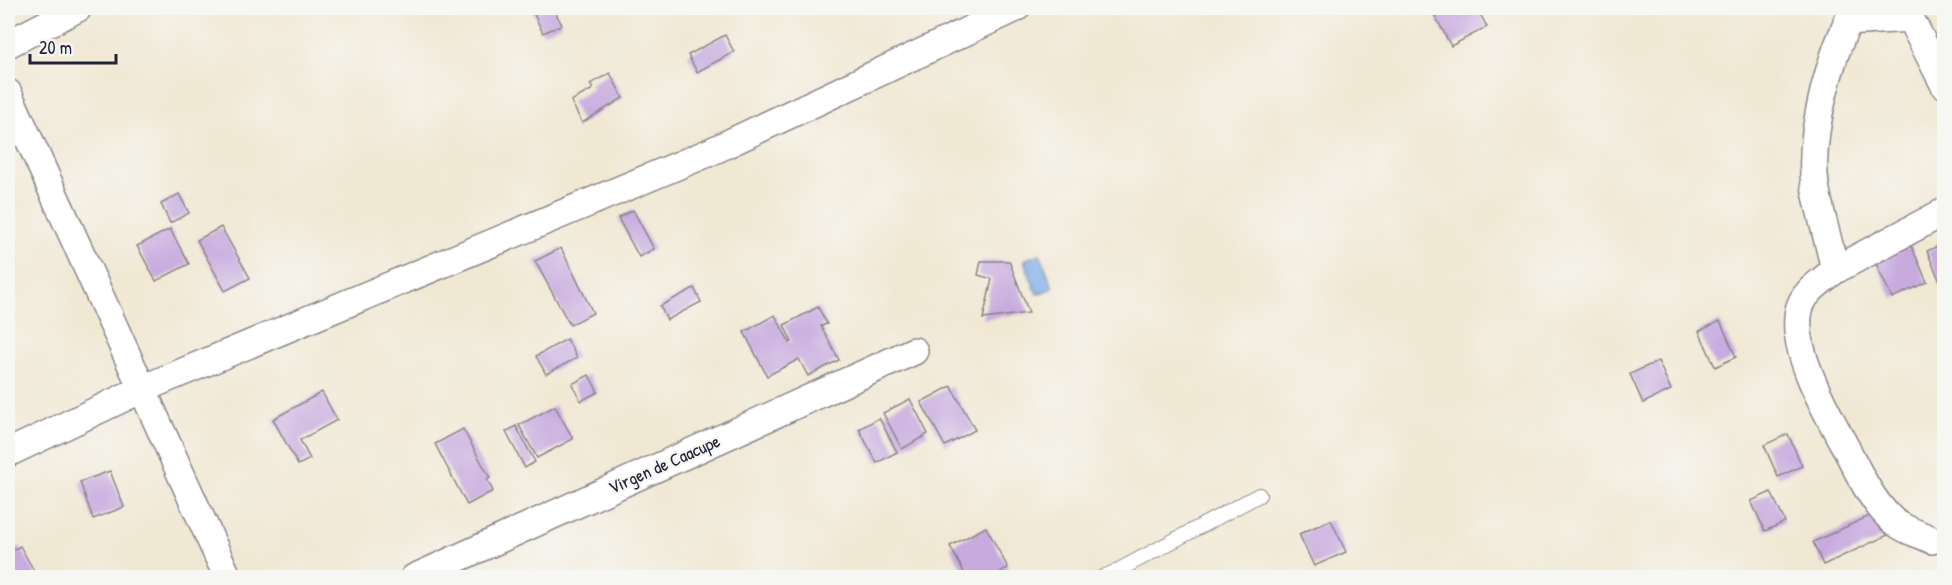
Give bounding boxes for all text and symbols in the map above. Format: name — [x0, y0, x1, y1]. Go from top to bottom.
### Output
scale bar — [30, 27, 116, 65]
text: 20 m — [39, 35, 72, 60]
street label: Virgen de Caacupe — [604, 428, 724, 500]

